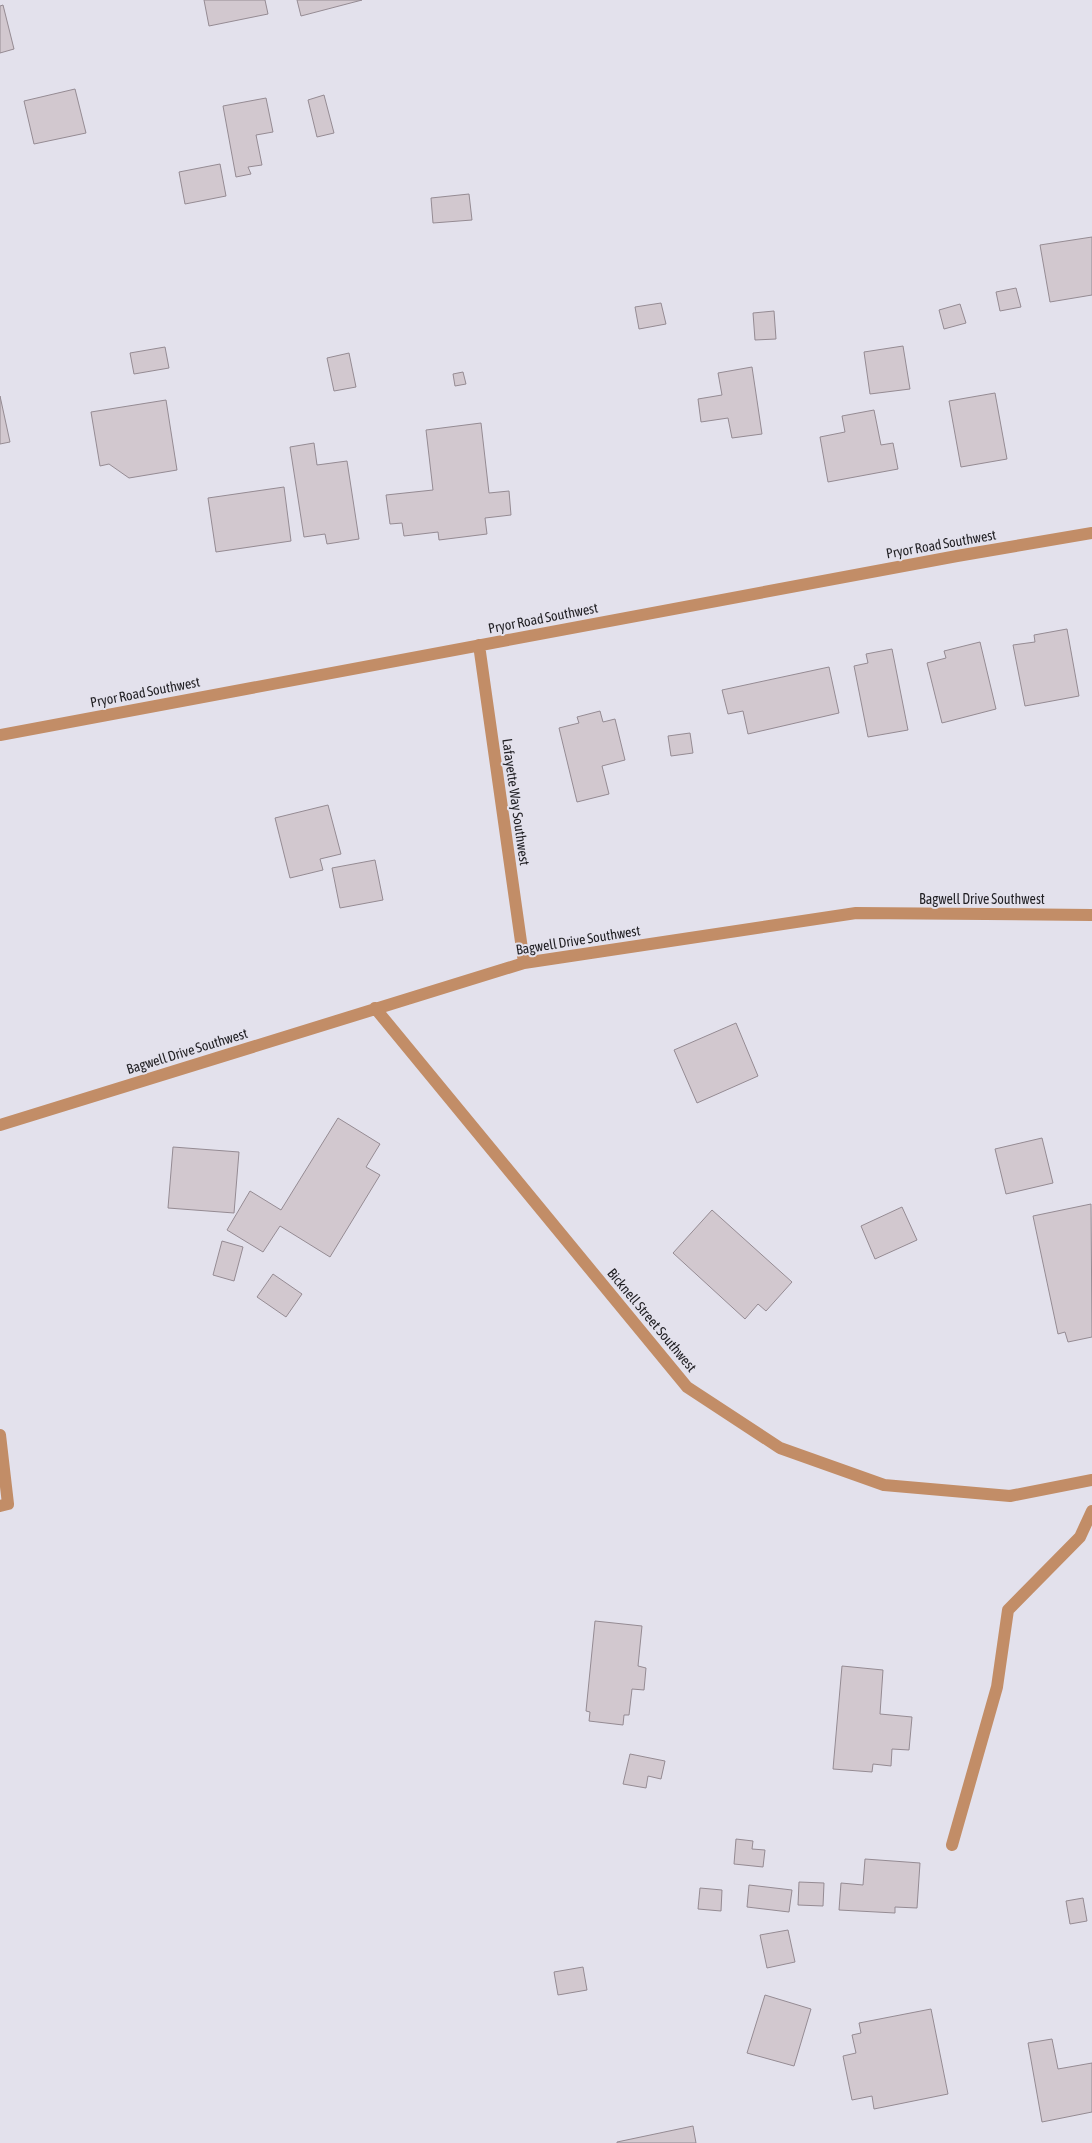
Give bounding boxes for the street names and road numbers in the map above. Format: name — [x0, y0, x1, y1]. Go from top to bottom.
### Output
street label: Pryor Road Southwest — [885, 526, 997, 562]
street label: Pryor Road Southwest — [487, 600, 599, 636]
street label: Pryor Road Southwest — [89, 674, 201, 710]
street label: Lafayette Way Southwest — [499, 738, 533, 866]
street label: Bagwell Drive Southwest — [919, 891, 1045, 907]
street label: Bagwell Drive Southwest — [515, 922, 641, 958]
street label: Bagwell Drive Southwest — [125, 1025, 249, 1077]
street label: Bicknell Street Southwest — [604, 1265, 700, 1375]

